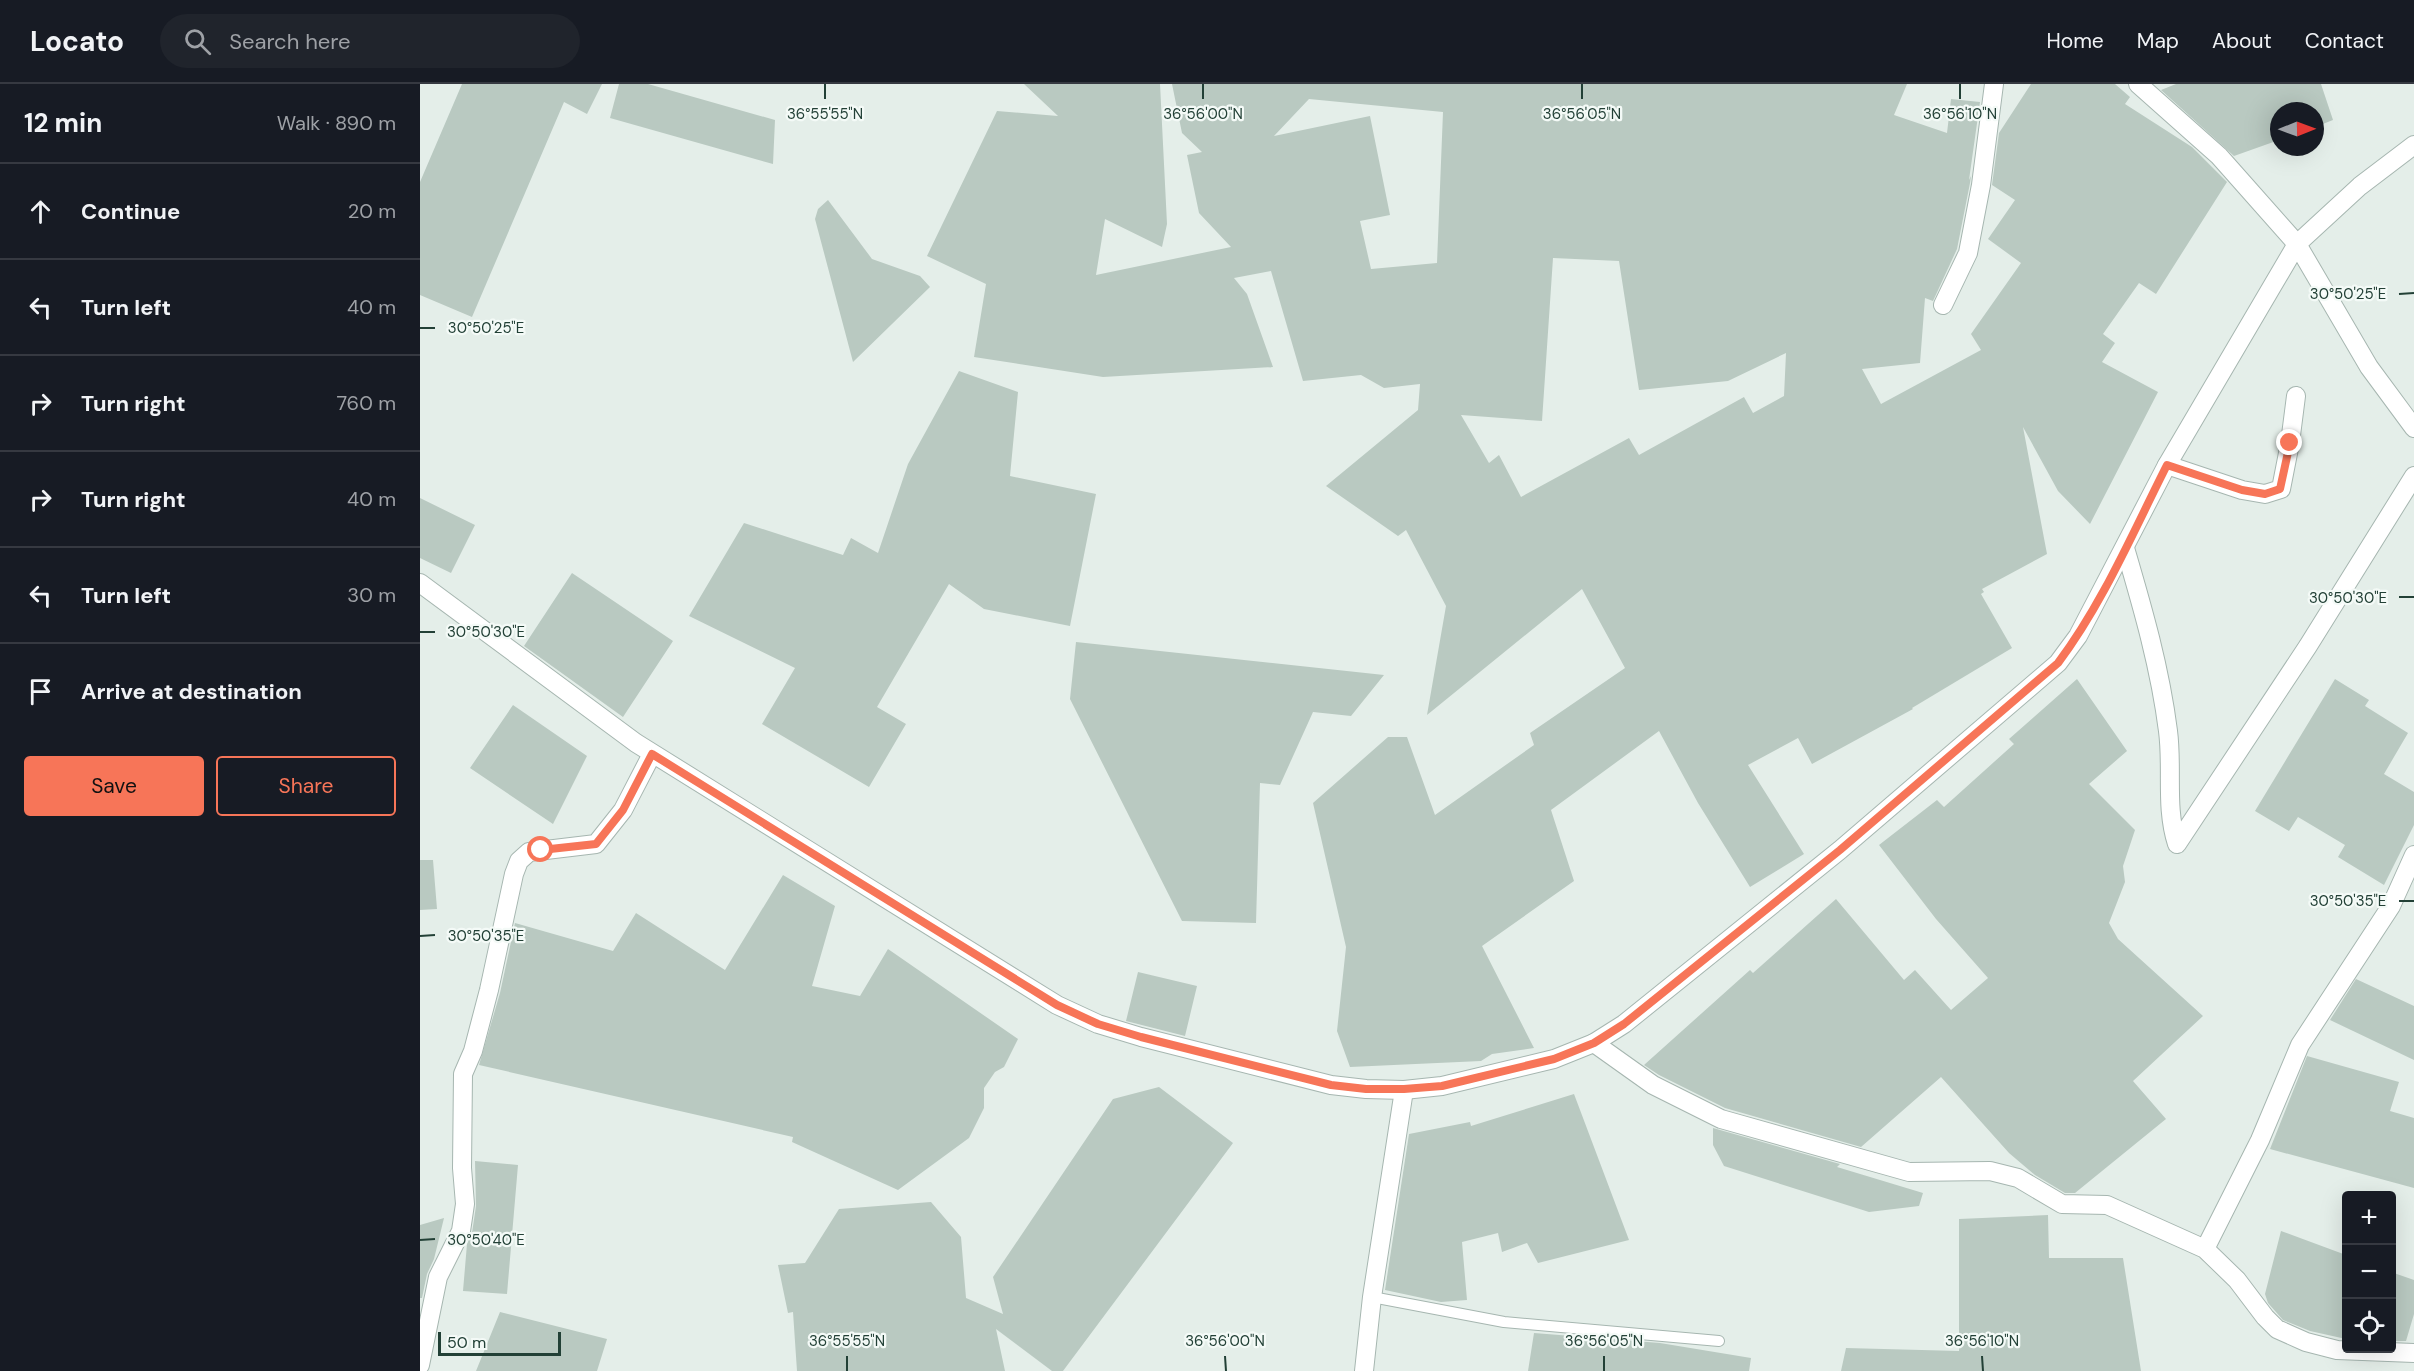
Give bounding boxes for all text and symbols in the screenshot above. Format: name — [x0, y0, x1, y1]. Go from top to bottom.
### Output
search box — [160, 14, 580, 68]
text: Locato — [30, 23, 124, 60]
icon: search — [181, 25, 214, 58]
text: Search here — [229, 27, 351, 56]
text: Home — [2046, 27, 2104, 55]
text: Map — [2137, 27, 2179, 55]
text: About — [2212, 27, 2272, 55]
text: Contact — [2305, 27, 2384, 55]
north arrow — [2270, 102, 2324, 156]
text: 36°55'55"N — [787, 104, 863, 124]
text: 36°56'00"N — [1163, 104, 1243, 124]
text: 36°56'05"N — [1543, 104, 1621, 124]
text: 36°56'10"N — [1923, 104, 1997, 124]
text: 12 min — [24, 106, 102, 140]
text: Walk · 890 m — [277, 110, 396, 136]
icon: ahead — [24, 195, 57, 228]
text: Continue — [81, 197, 180, 226]
text: 20 m — [348, 198, 396, 224]
text: 30°50'25"E — [2310, 284, 2386, 304]
icon: left — [24, 291, 57, 324]
text: Turn left — [81, 293, 171, 322]
text: 40 m — [347, 294, 396, 320]
text: 30°50'25"E — [448, 318, 524, 338]
icon: right — [24, 387, 57, 420]
text: Turn right — [81, 389, 186, 418]
text: 760 m — [336, 390, 396, 416]
route end — [2276, 429, 2302, 455]
icon: right — [24, 483, 57, 516]
text: Turn right — [81, 485, 186, 514]
text: 40 m — [347, 486, 396, 512]
icon: left — [24, 579, 57, 612]
text: Turn left — [81, 581, 171, 610]
text: 30 m — [347, 582, 396, 608]
text: 30°50'30"E — [2309, 588, 2387, 608]
text: 30°50'30"E — [447, 622, 525, 642]
icon: arrive — [24, 675, 57, 708]
text: Arrive at destination — [81, 677, 302, 706]
button: Save — [24, 756, 204, 816]
button: Share — [216, 756, 396, 816]
route start — [527, 836, 553, 862]
text: 30°50'35"E — [2310, 891, 2386, 911]
text: 30°50'35"E — [448, 926, 524, 946]
map controls — [2342, 1191, 2396, 1353]
button: + — [2342, 1191, 2396, 1245]
text: 30°50'40"E — [447, 1230, 525, 1250]
button: − — [2342, 1245, 2396, 1299]
button: locate — [2342, 1299, 2396, 1353]
scale bar — [438, 1329, 561, 1356]
text: 36°55'55"N — [809, 1331, 885, 1351]
text: 36°56'00"N — [1185, 1331, 1265, 1351]
text: 36°56'05"N — [1565, 1331, 1643, 1351]
text: 36°56'10"N — [1945, 1331, 2019, 1351]
text: 50 m — [447, 1332, 486, 1353]

